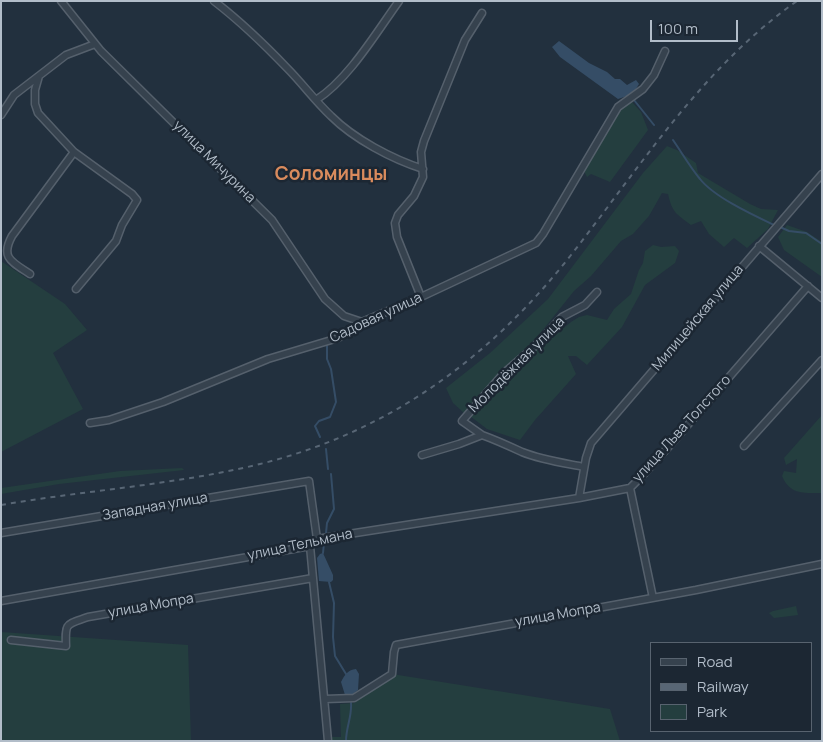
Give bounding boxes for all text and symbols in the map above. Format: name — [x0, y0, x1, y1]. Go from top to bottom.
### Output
scale bar — [653, 10, 740, 42]
text: 100 m — [658, 18, 698, 39]
street label: улица Мичурина — [169, 117, 259, 207]
district label: Соломинцы — [275, 164, 387, 186]
street label: Милицейская улица — [649, 262, 747, 374]
street label: Садовая улица — [327, 289, 425, 347]
street label: Молодёжная улица — [466, 314, 568, 416]
street label: улица Льва Толстого — [629, 372, 735, 486]
street label: Западная улица — [101, 489, 209, 525]
street label: улица Тельмана — [246, 526, 354, 564]
street label: улица Мопра — [107, 590, 195, 622]
street label: улица Мопра — [514, 599, 602, 631]
legend — [650, 642, 813, 732]
text: Road — [697, 651, 733, 672]
text: Railway — [697, 676, 749, 697]
text: Park — [697, 701, 727, 722]

